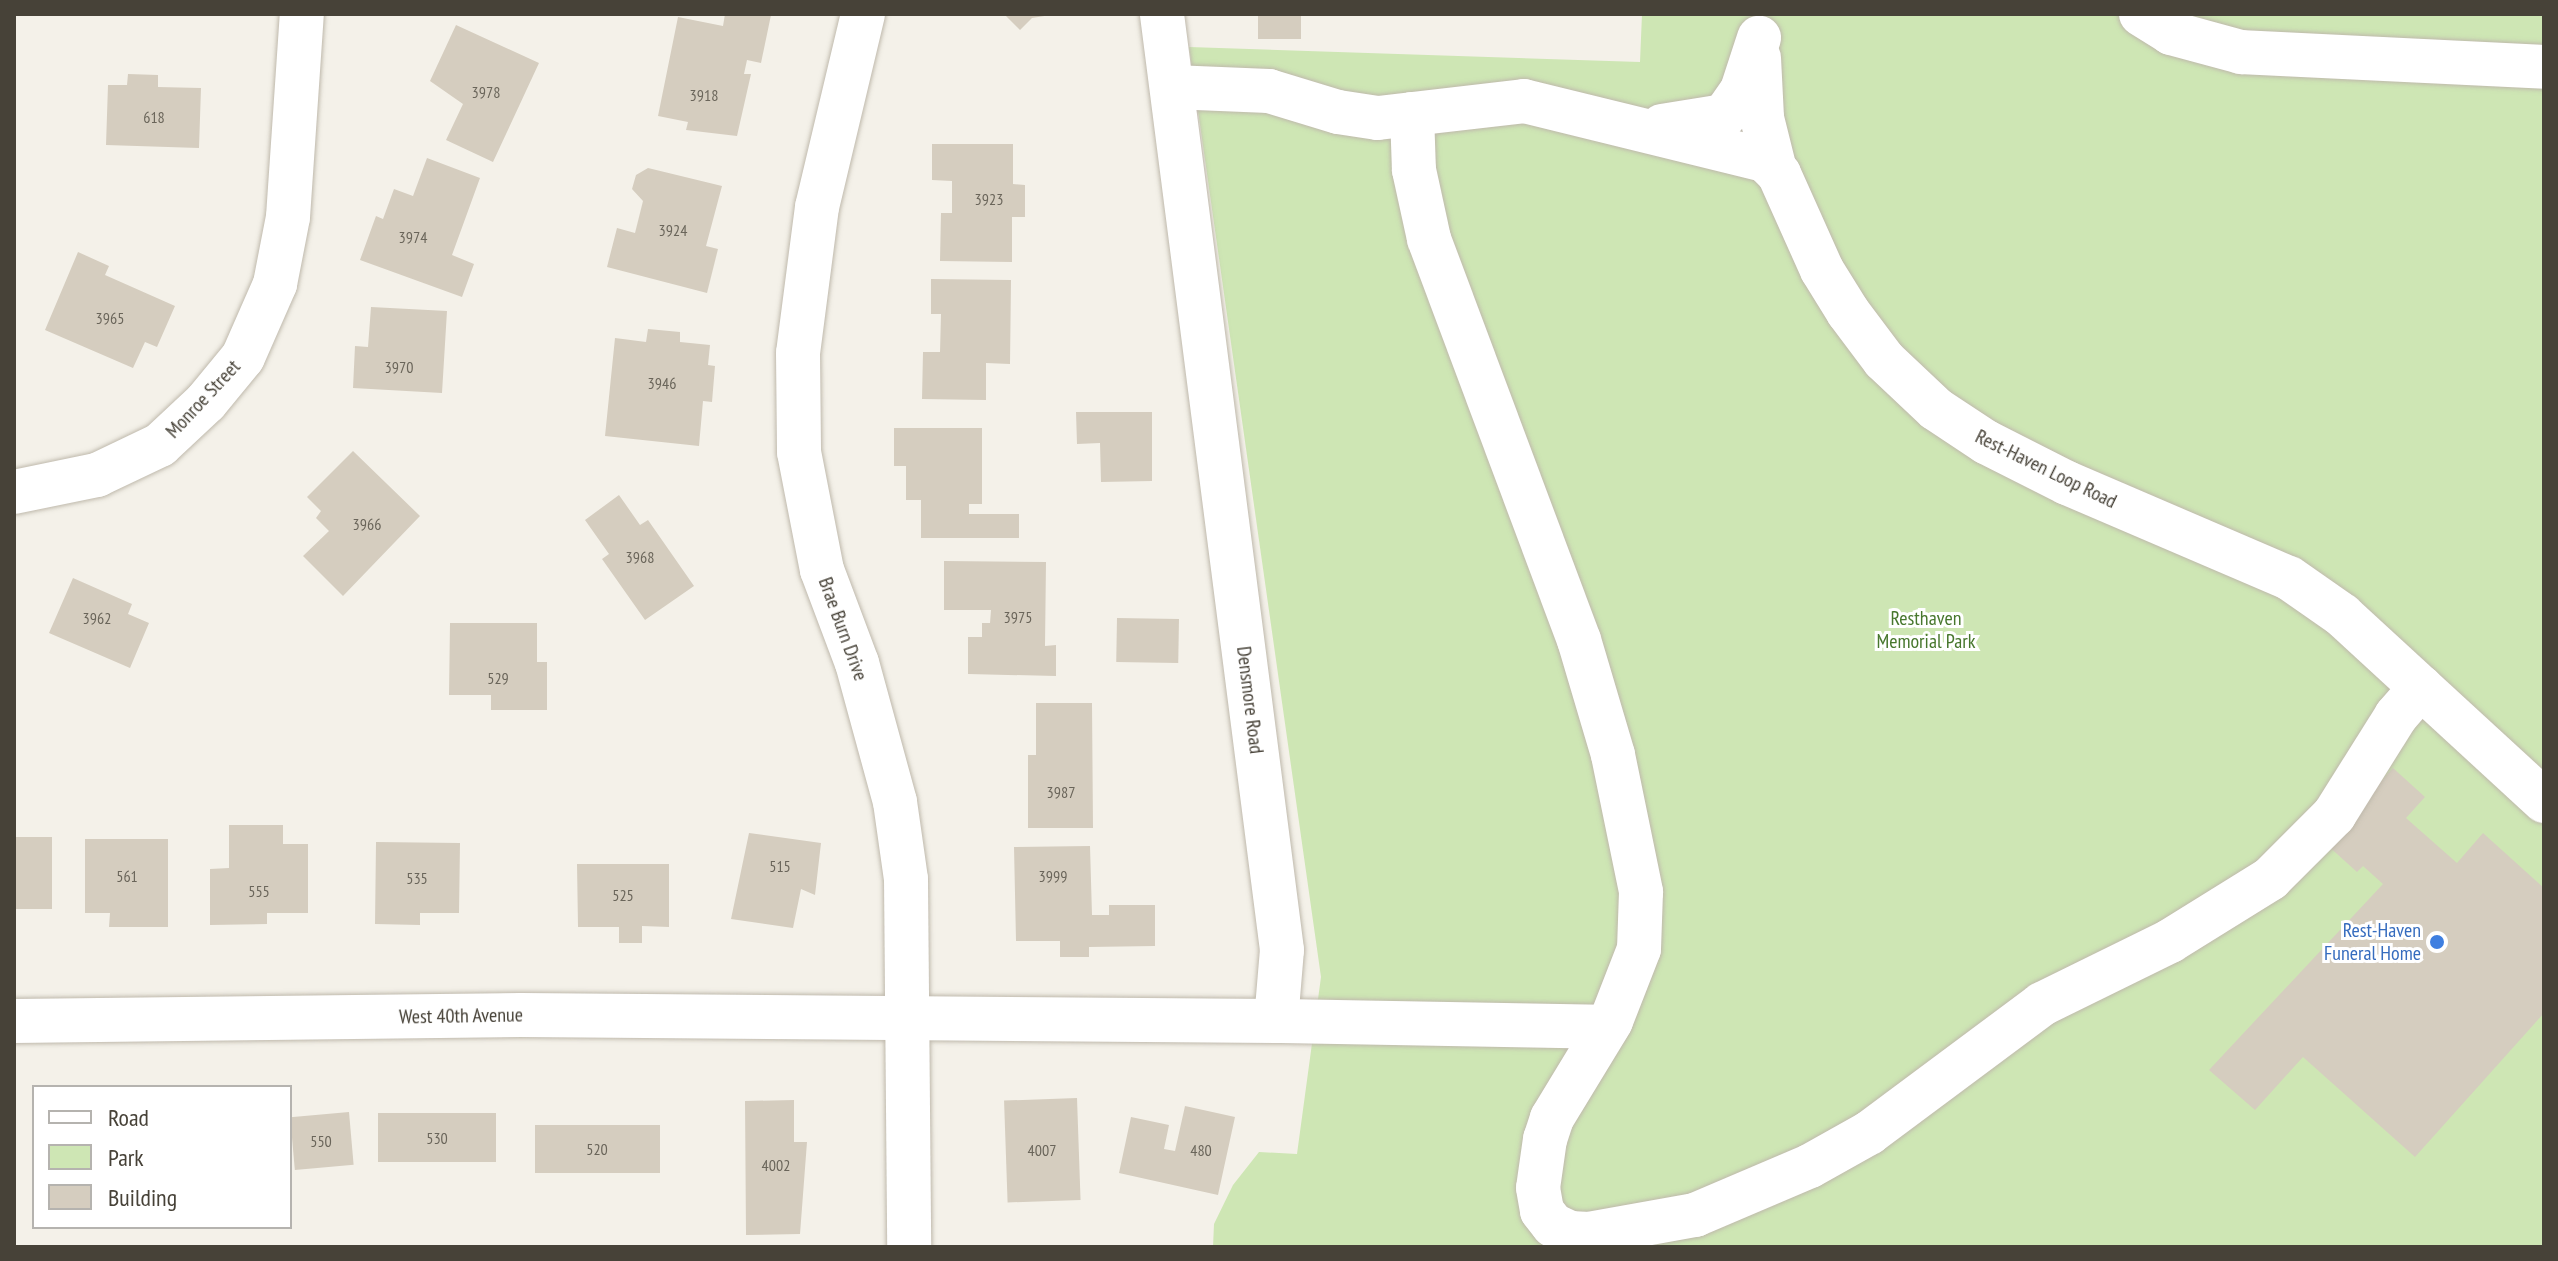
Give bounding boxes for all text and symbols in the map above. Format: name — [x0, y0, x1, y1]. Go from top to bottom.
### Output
house number: 3978 — [472, 82, 500, 102]
house number: 3918 — [690, 85, 718, 105]
house number: 618 — [143, 107, 165, 127]
house number: 3923 — [975, 189, 1003, 209]
house number: 3924 — [659, 220, 687, 240]
house number: 3974 — [399, 227, 427, 247]
house number: 3965 — [96, 308, 124, 328]
street label: Monroe Street — [161, 355, 245, 443]
house number: 3970 — [385, 357, 413, 377]
house number: 3946 — [648, 373, 676, 393]
street label: Rest-Haven Loop Road — [1971, 424, 2121, 514]
house number: 3966 — [353, 514, 381, 534]
house number: 3968 — [626, 547, 654, 567]
street label: Brae Burn Drive — [813, 574, 873, 684]
park label: Resthaven Memorial Park — [1876, 606, 1976, 653]
house number: 3975 — [1004, 607, 1032, 627]
house number: 3962 — [83, 608, 111, 628]
street label: Densmore Road — [1232, 645, 1268, 755]
house number: 529 — [487, 668, 509, 688]
house number: 3987 — [1047, 782, 1075, 802]
house number: 515 — [769, 856, 791, 876]
house number: 561 — [116, 866, 138, 886]
house number: 3999 — [1039, 866, 1067, 886]
house number: 535 — [406, 868, 428, 888]
house number: 555 — [248, 881, 270, 901]
house number: 525 — [612, 885, 634, 905]
place label: Rest-Haven Funeral Home — [2324, 918, 2421, 965]
marker: Rest-Haven Funeral Home — [2428, 933, 2446, 951]
street label: West 40th Avenue — [399, 1003, 523, 1029]
legend — [32, 1085, 292, 1229]
text: Road — [108, 1102, 149, 1133]
house number: 530 — [426, 1128, 448, 1148]
house number: 550 — [310, 1131, 332, 1151]
house number: 520 — [586, 1139, 608, 1159]
house number: 4007 — [1028, 1140, 1056, 1160]
house number: 480 — [1190, 1140, 1212, 1160]
text: Park — [108, 1142, 144, 1173]
house number: 4002 — [762, 1155, 790, 1175]
text: Building — [108, 1182, 177, 1213]

